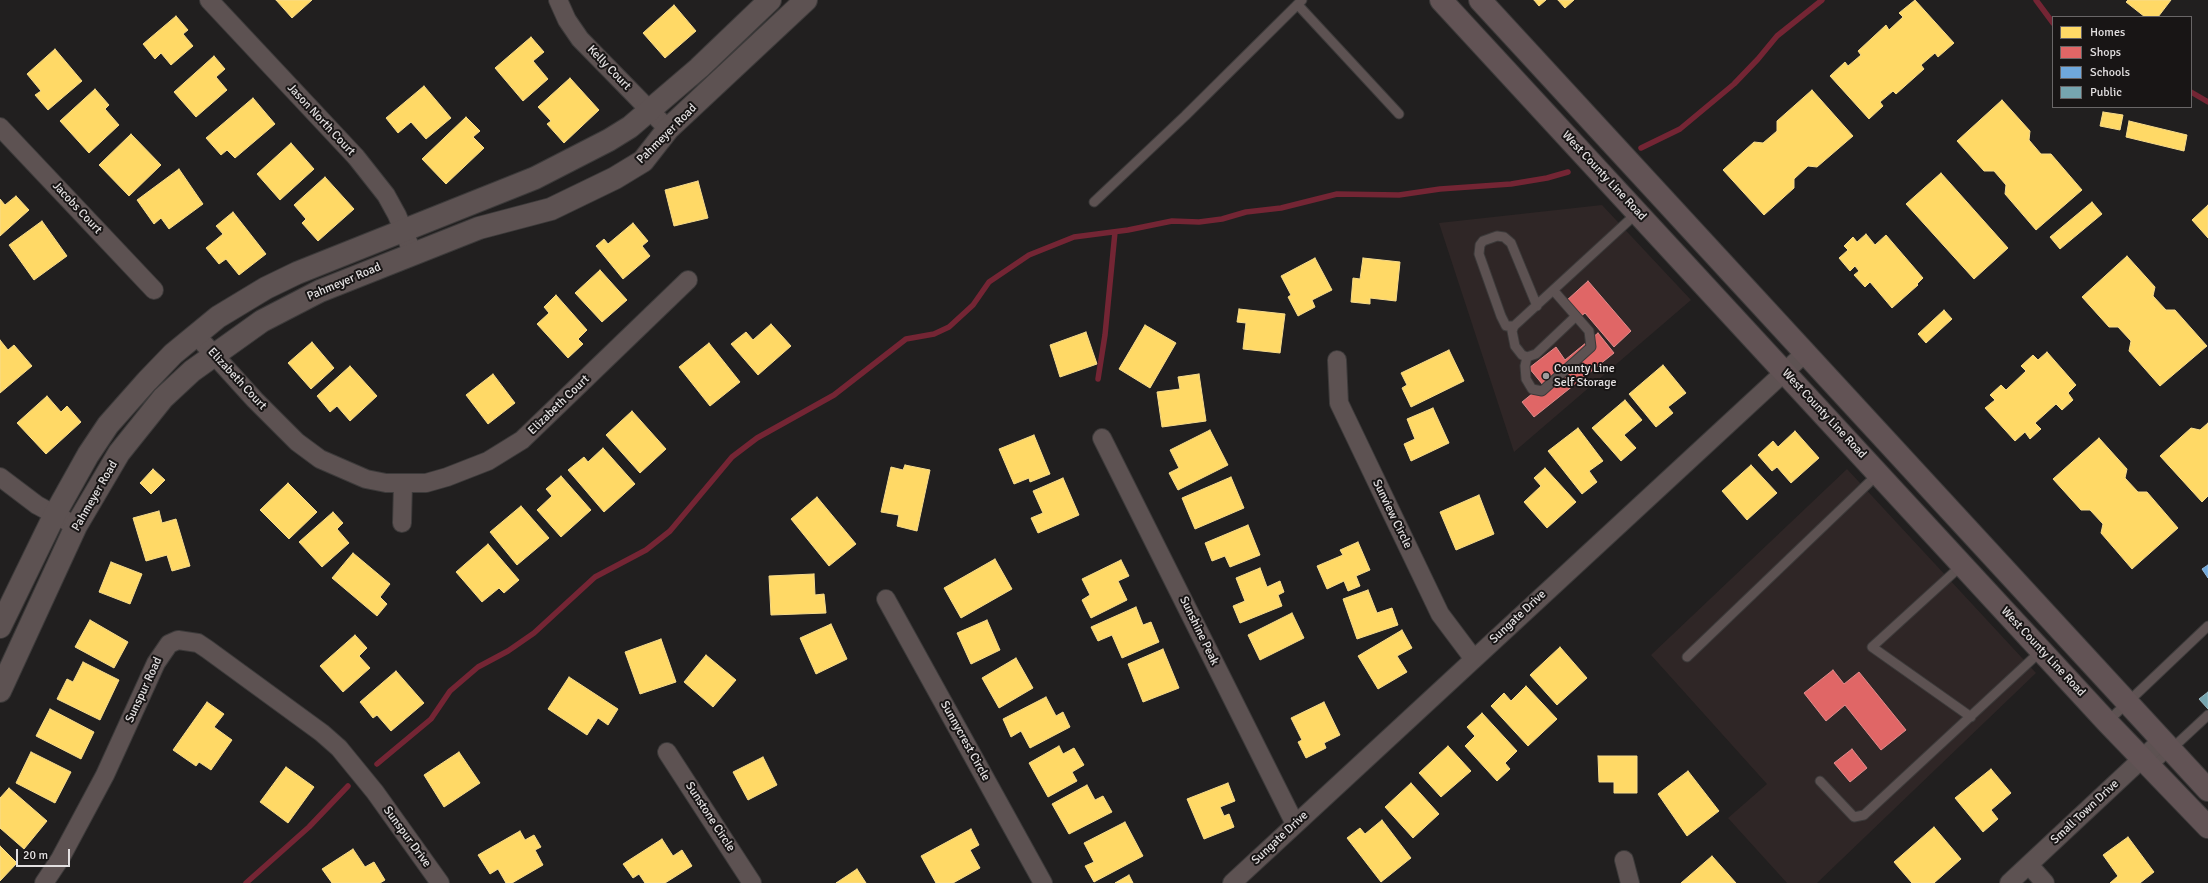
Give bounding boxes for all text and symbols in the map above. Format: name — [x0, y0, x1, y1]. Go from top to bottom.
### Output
legend — [2052, 16, 2192, 108]
text: Homes — [2090, 25, 2125, 40]
street label: Kelly Court — [584, 43, 634, 93]
text: Shops — [2090, 45, 2121, 60]
text: Schools — [2090, 65, 2130, 80]
street label: Jason North Court — [284, 81, 358, 159]
text: Public — [2090, 85, 2122, 100]
street label: Pahmeyer Road — [634, 101, 700, 167]
street label: West County Line Road — [1559, 128, 1649, 224]
street label: Jacobs Court — [49, 179, 105, 237]
street label: Pahmeyer Road — [305, 260, 383, 304]
street label: Elizabeth Court — [205, 345, 269, 413]
place label: County Line Self Storage — [1554, 362, 1616, 390]
street label: West County Line Road — [1779, 366, 1869, 462]
marker: County Line Self Storage — [1541, 371, 1551, 381]
street label: Elizabeth Court — [525, 372, 593, 438]
street label: Pahmeyer Road — [69, 458, 121, 534]
street label: Sunview Circle — [1369, 477, 1415, 551]
street label: Sungate Drive — [1487, 587, 1549, 647]
street label: Sunshine Peak — [1176, 594, 1222, 668]
street label: West County Line Road — [1998, 604, 2088, 700]
street label: Sunspur Road — [123, 655, 165, 725]
street label: Sunnycrest Circle — [937, 698, 993, 784]
street label: Small Town Drive — [2048, 777, 2122, 847]
street label: Sunstone Circle — [682, 779, 738, 855]
street label: Sunspur Drive — [380, 804, 434, 870]
street label: Sungate Drive — [1249, 808, 1311, 868]
scale bar — [18, 841, 72, 867]
text: 20 m — [23, 848, 48, 863]

